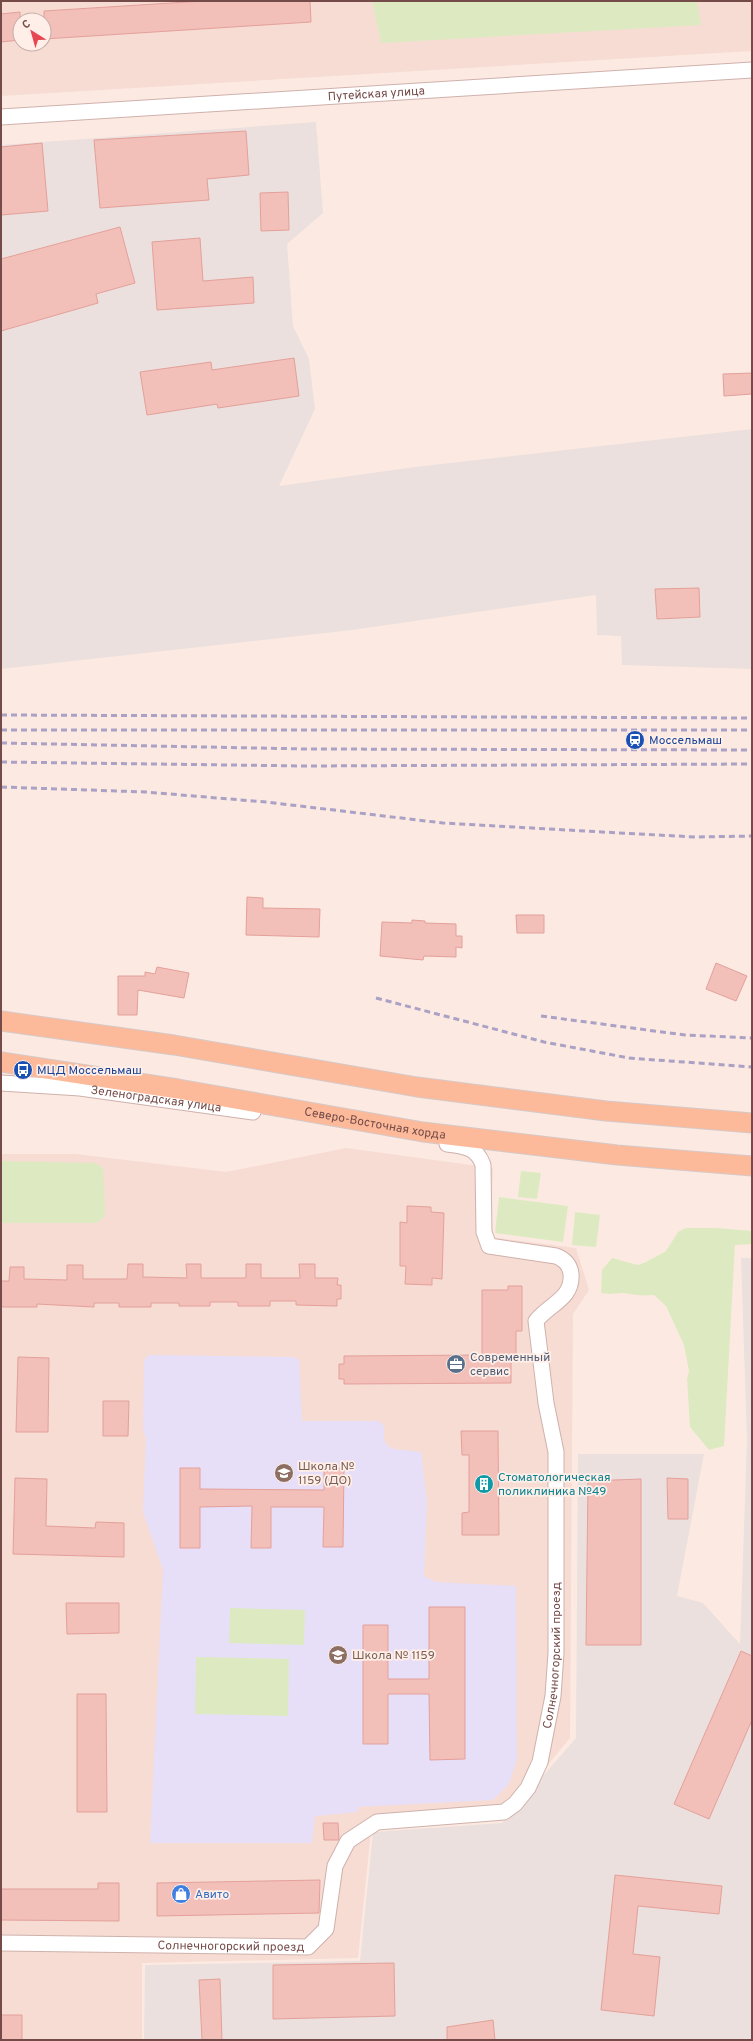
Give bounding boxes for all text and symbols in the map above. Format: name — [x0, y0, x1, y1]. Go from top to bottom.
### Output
north arrow — [12, 12, 52, 52]
text: С — [20, 17, 34, 33]
street label: Путейская улица — [327, 83, 425, 106]
station icon: Моссельмаш — [624, 729, 646, 751]
place label: Моссельмаш — [649, 733, 722, 749]
bus stop icon: МЦД Моссельмаш — [12, 1059, 34, 1081]
place label: МЦД Моссельмаш — [37, 1063, 142, 1079]
street label: Зеленоградская улица — [90, 1083, 222, 1117]
street label: Северо-Восточная хорда — [303, 1104, 446, 1144]
place label: Современный сервис — [470, 1350, 550, 1380]
office icon: Современный сервис — [445, 1353, 467, 1375]
place label: Школа № 1159 (ДО) — [298, 1459, 355, 1489]
school or university icon: Школа № 1159 (ДО) — [273, 1462, 295, 1484]
place label: Стоматологическая поликлиника №49 — [498, 1470, 610, 1500]
building icon: Стоматологическая поликлиника №49 — [473, 1473, 495, 1495]
street label: Солнечногорский проезд — [540, 1582, 565, 1730]
school or university icon: Школа № 1159 — [327, 1644, 349, 1666]
place label: Школа № 1159 — [352, 1648, 435, 1664]
shop icon: Авито — [170, 1883, 192, 1905]
place label: Авито — [195, 1887, 229, 1903]
street label: Солнечногорский проезд — [157, 1938, 305, 1956]

